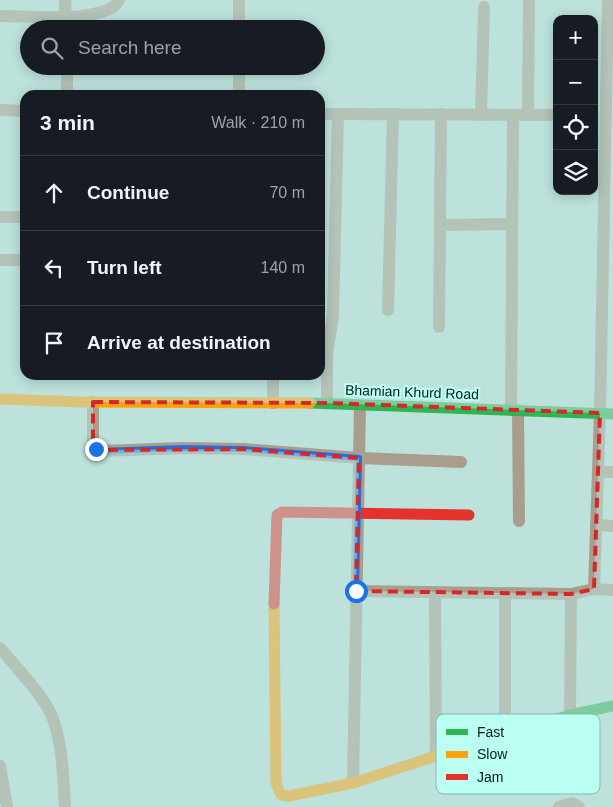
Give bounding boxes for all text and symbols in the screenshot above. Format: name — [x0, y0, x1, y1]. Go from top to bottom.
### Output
map controls — [553, 15, 598, 195]
button: + — [553, 15, 598, 60]
search box — [20, 20, 325, 75]
icon: search — [38, 34, 66, 62]
text: Search here — [78, 37, 182, 58]
button: − — [553, 60, 598, 105]
button: locate — [553, 105, 598, 150]
text: 3 min — [40, 111, 95, 134]
text: Walk · 210 m — [211, 114, 305, 131]
button: layers — [553, 150, 598, 195]
icon: ahead — [40, 179, 68, 207]
text: Continue — [87, 182, 169, 203]
text: 70 m — [269, 184, 305, 201]
icon: left — [40, 254, 68, 282]
text: Turn left — [87, 257, 162, 278]
text: 140 m — [261, 259, 305, 276]
icon: arrive — [40, 329, 68, 357]
text: Arrive at destination — [87, 332, 271, 353]
street label: Bhamian Khurd Road — [345, 382, 479, 402]
route end — [85, 438, 108, 461]
route start — [345, 580, 368, 603]
legend — [436, 714, 600, 794]
text: Fast — [477, 724, 504, 740]
text: Slow — [477, 746, 508, 762]
text: Jam — [477, 769, 503, 785]

